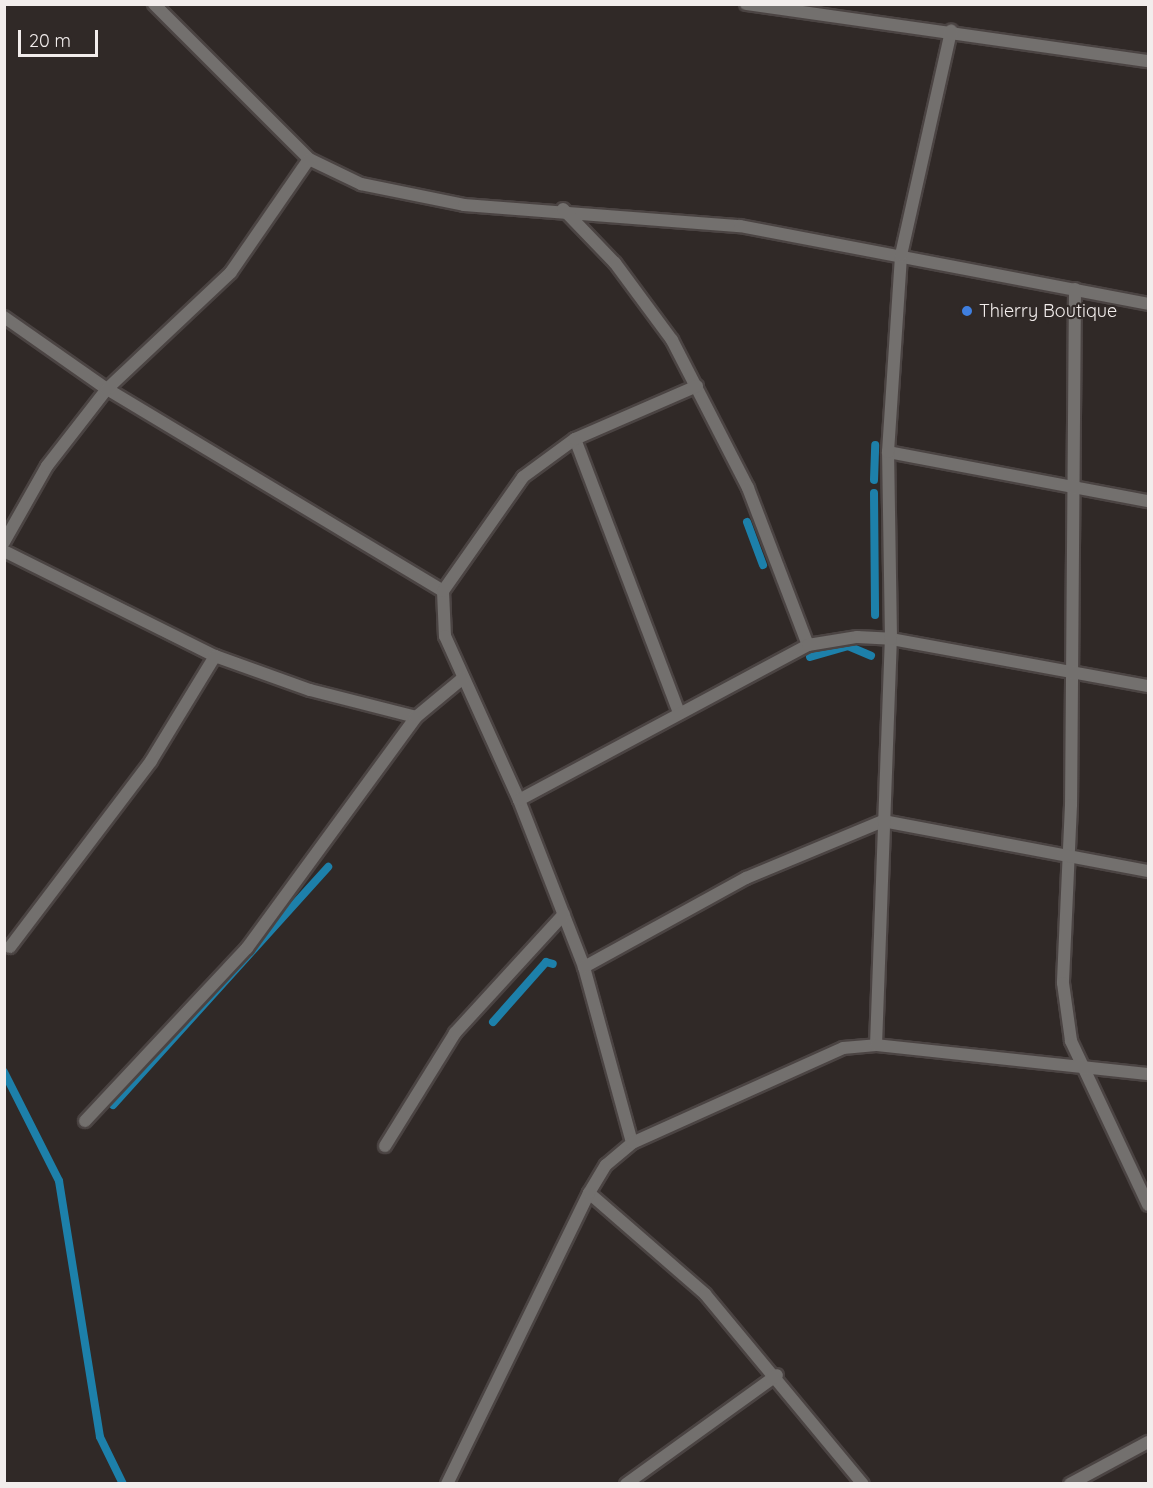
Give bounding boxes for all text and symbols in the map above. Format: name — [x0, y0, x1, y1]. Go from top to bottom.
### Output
scale bar — [21, 18, 100, 56]
text: 20 m — [29, 29, 71, 52]
place label: Thierry Boutique — [979, 300, 1117, 322]
marker: Thierry Boutique — [960, 304, 974, 318]

